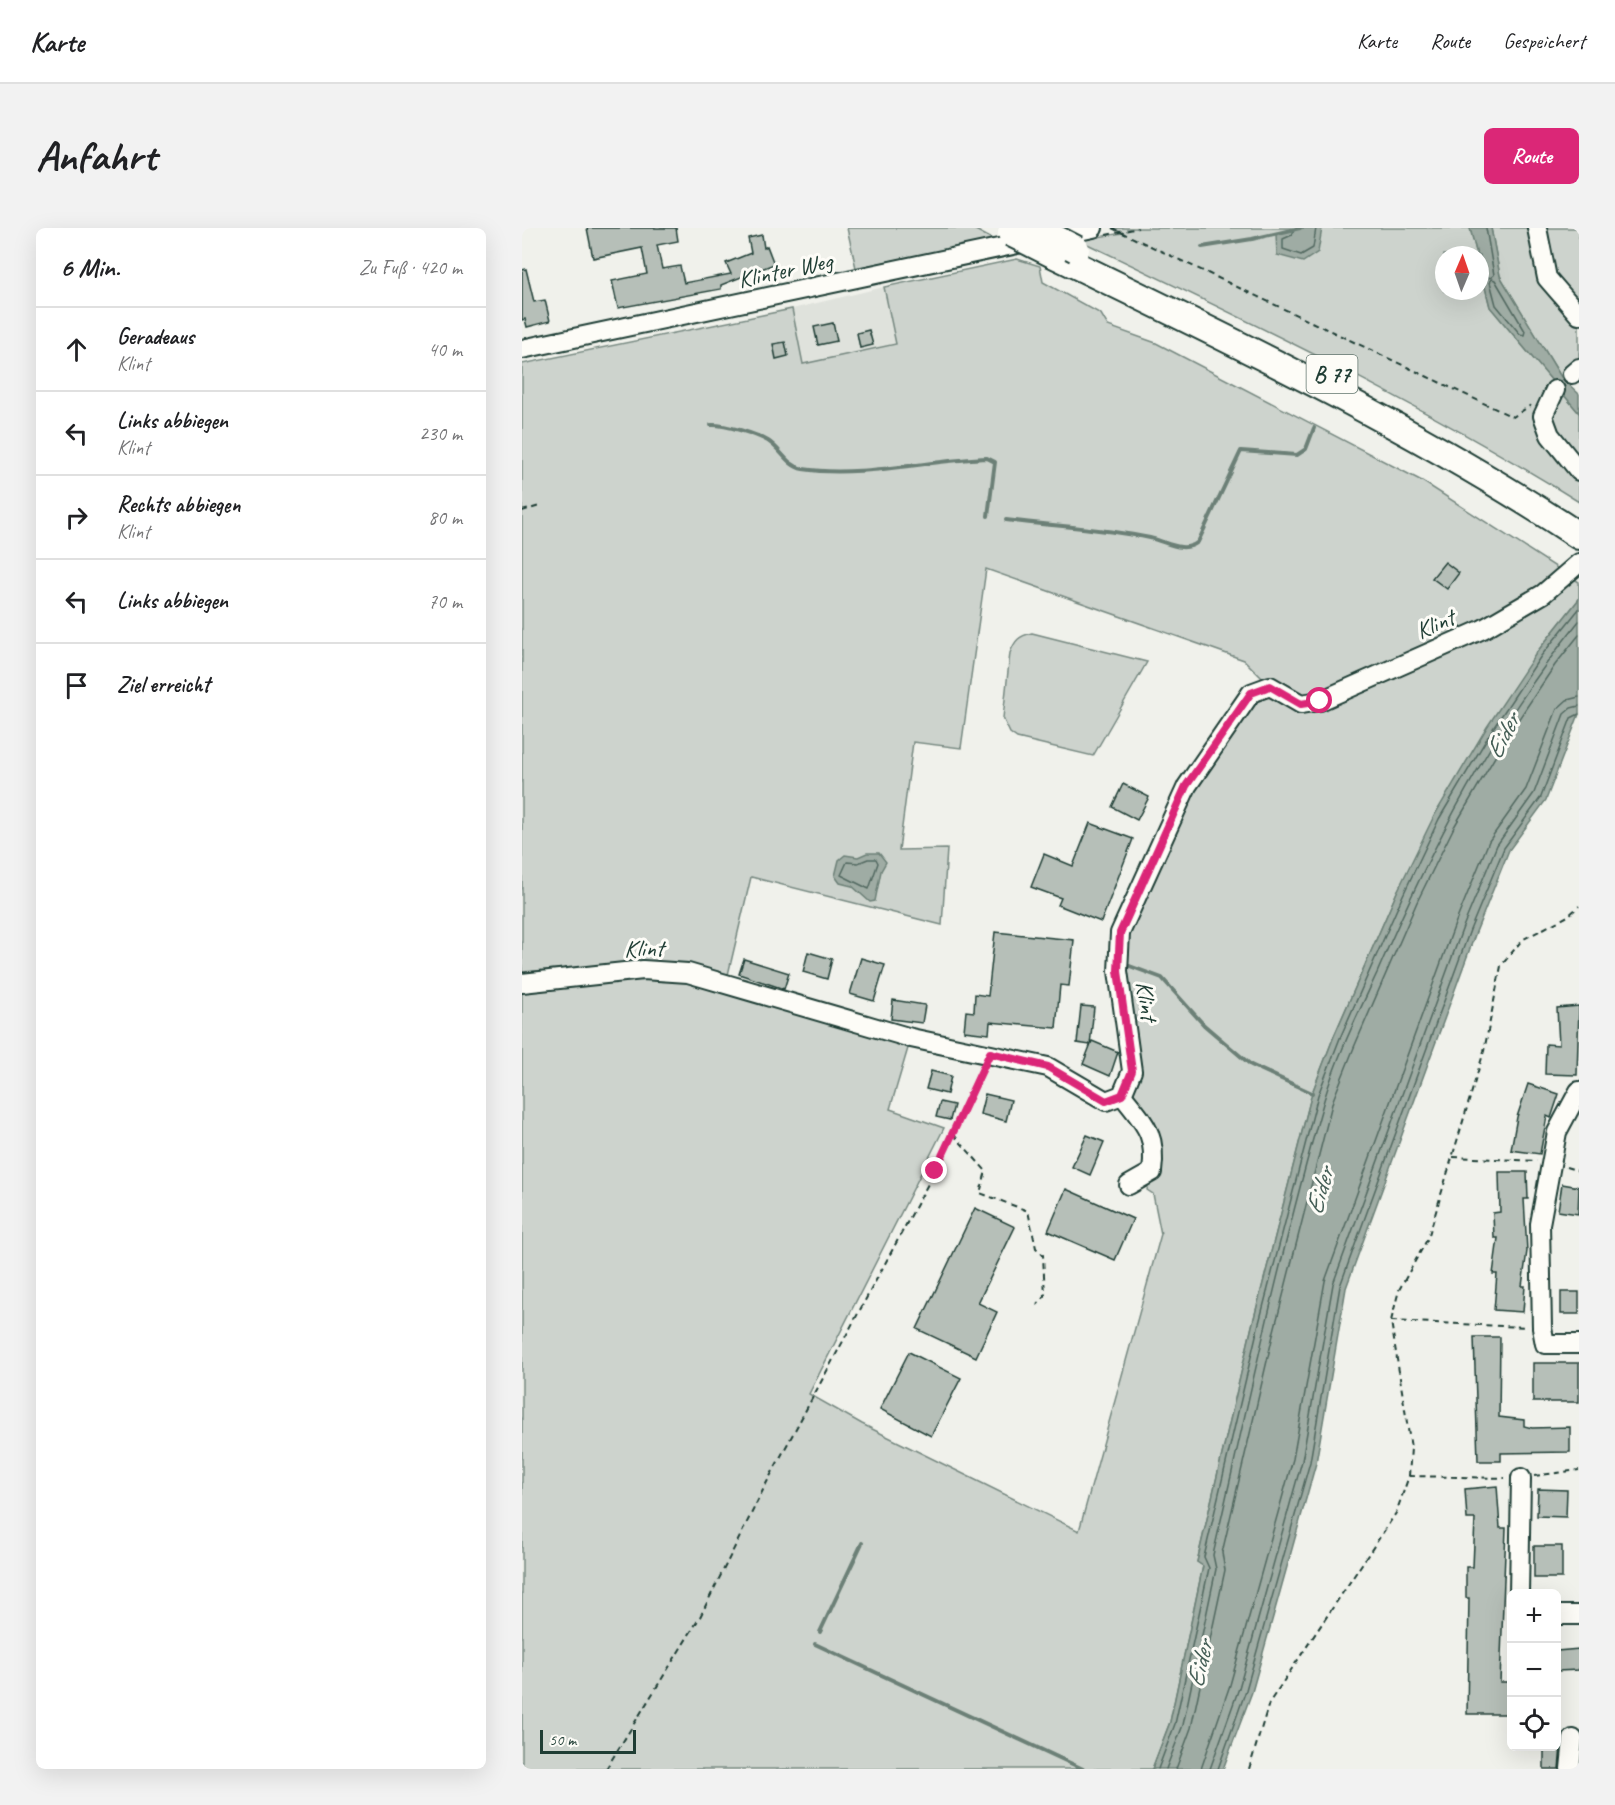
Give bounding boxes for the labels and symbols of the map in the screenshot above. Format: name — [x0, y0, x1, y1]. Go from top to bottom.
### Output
street label: Klinter Weg — [735, 245, 837, 295]
north arrow — [1435, 246, 1489, 300]
road number: B 77 — [1306, 355, 1358, 393]
street label: Klint — [1411, 601, 1462, 646]
route start — [1306, 687, 1332, 713]
water label: Eider — [1477, 705, 1529, 765]
street label: Klint — [624, 933, 667, 963]
street label: Klint — [1129, 979, 1165, 1026]
route end — [921, 1157, 947, 1183]
water label: Eider — [1297, 1161, 1343, 1218]
water label: Eider — [1178, 1634, 1222, 1691]
scale bar — [540, 1727, 636, 1754]

